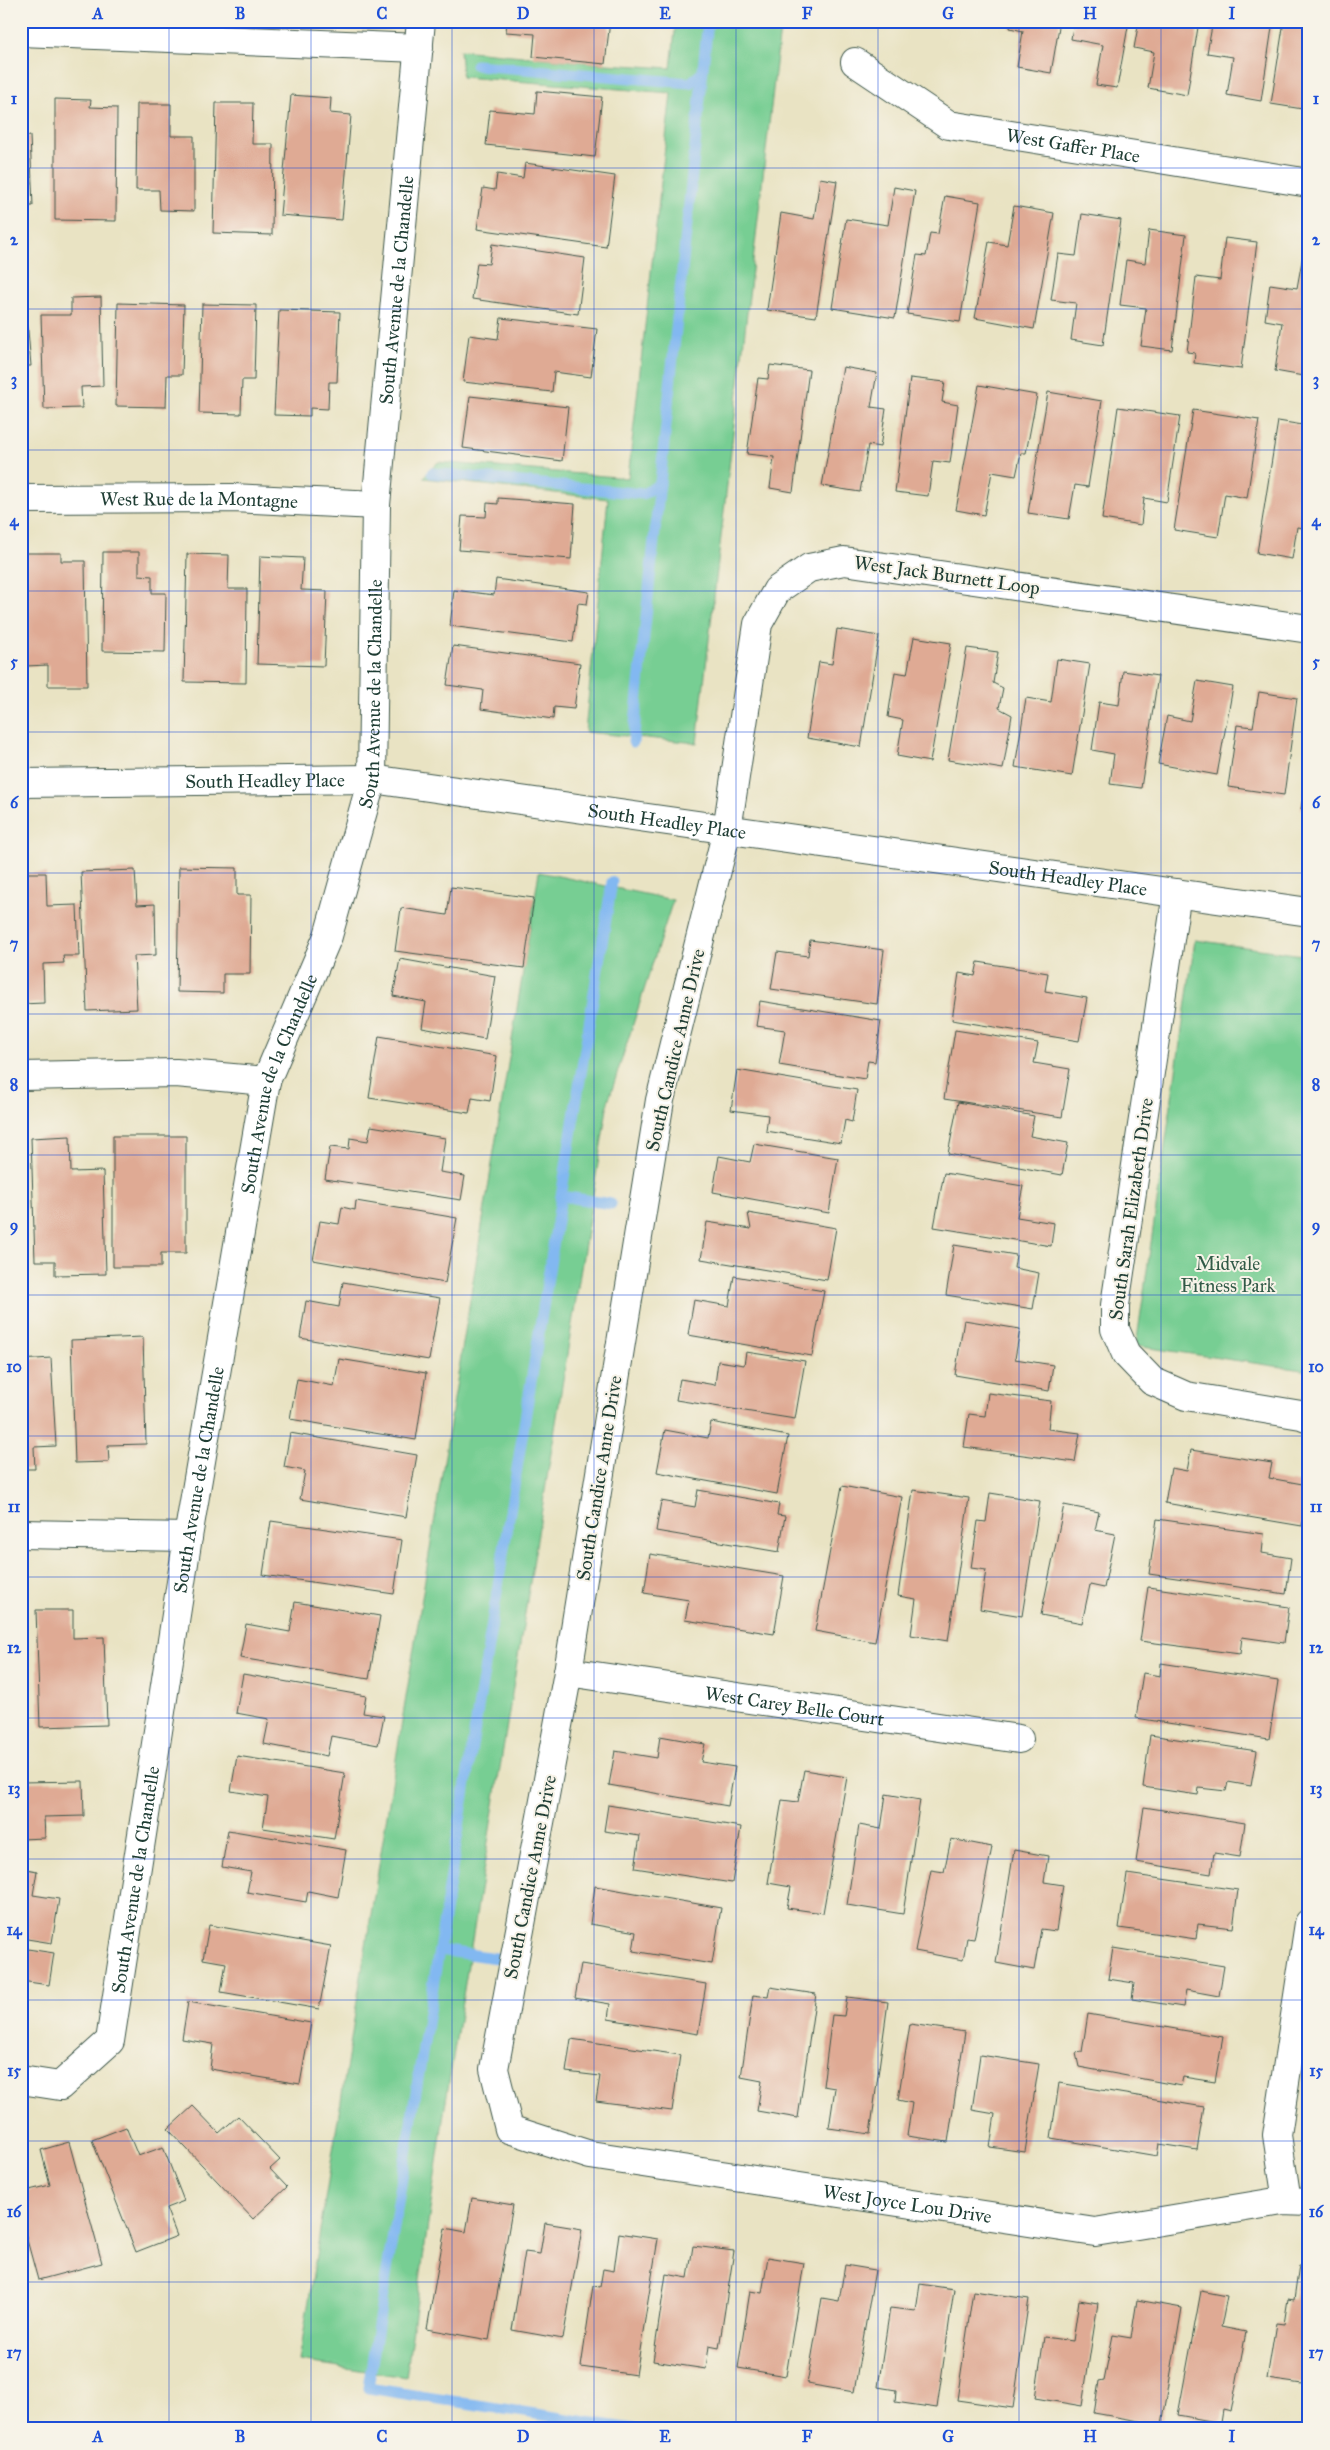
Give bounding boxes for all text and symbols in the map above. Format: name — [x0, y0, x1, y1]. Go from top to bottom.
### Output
text: A — [92, 4, 104, 23]
text: B — [235, 4, 245, 23]
text: C — [377, 4, 388, 23]
text: D — [517, 4, 530, 23]
text: E — [659, 4, 671, 23]
text: F — [802, 4, 813, 23]
text: G — [942, 4, 954, 23]
text: H — [1083, 4, 1097, 23]
text: I — [1229, 4, 1236, 23]
text: 1 — [11, 89, 18, 108]
text: 1 — [1313, 89, 1320, 108]
street label: West Gaffer Place — [1005, 123, 1142, 167]
street label: South Avenue de la Chandelle — [374, 175, 418, 405]
text: 2 — [10, 230, 19, 249]
text: 2 — [1312, 230, 1321, 249]
text: 3 — [11, 370, 17, 390]
text: 3 — [1313, 370, 1319, 390]
street label: West Rue de la Montagne — [100, 486, 299, 513]
text: 4 — [10, 511, 20, 531]
text: 4 — [1312, 511, 1322, 531]
street label: West Jack Burnett Loop — [852, 551, 1042, 600]
street label: South Avenue de la Chandelle — [353, 579, 386, 811]
text: 5 — [10, 652, 18, 671]
text: 5 — [1312, 652, 1320, 671]
street label: South Headley Place — [185, 768, 345, 793]
text: 6 — [10, 793, 19, 812]
text: 6 — [1312, 793, 1321, 812]
street label: South Headley Place — [586, 798, 748, 844]
street label: South Headley Place — [987, 855, 1149, 900]
text: 7 — [10, 934, 19, 953]
text: 7 — [1312, 934, 1321, 953]
street label: South Candice Anne Drive — [640, 946, 710, 1154]
street label: South Avenue de la Chandelle — [235, 970, 322, 1195]
text: 8 — [10, 1075, 18, 1094]
text: 8 — [1312, 1075, 1320, 1094]
street label: South Sarah Elizabeth Drive — [1104, 1096, 1158, 1322]
text: 9 — [10, 1216, 18, 1236]
text: 9 — [1312, 1216, 1320, 1236]
park label: Midvale Fitness Park — [1181, 1252, 1276, 1297]
text: 10 — [6, 1357, 22, 1376]
text: 10 — [1308, 1357, 1324, 1376]
street label: South Avenue de la Chandelle — [168, 1364, 229, 1595]
street label: South Candice Anne Drive — [571, 1374, 627, 1582]
text: 11 — [8, 1497, 21, 1516]
text: 11 — [1310, 1497, 1323, 1516]
text: 12 — [7, 1638, 22, 1657]
text: 12 — [1309, 1638, 1324, 1657]
street label: West Carey Belle Court — [703, 1681, 886, 1730]
street label: South Avenue de la Chandelle — [106, 1764, 164, 1995]
street label: South Candice Anne Drive — [499, 1773, 561, 1981]
text: 13 — [8, 1779, 20, 1799]
text: 13 — [1310, 1779, 1322, 1799]
text: 14 — [6, 1920, 23, 1940]
text: 14 — [1308, 1920, 1325, 1940]
text: 15 — [7, 2061, 21, 2080]
text: 15 — [1309, 2061, 1323, 2080]
street label: West Joyce Lou Drive — [821, 2179, 993, 2228]
text: 16 — [7, 2202, 22, 2221]
text: 16 — [1309, 2202, 1324, 2221]
text: 17 — [7, 2343, 22, 2362]
text: 17 — [1309, 2343, 1324, 2362]
text: A — [92, 2427, 104, 2446]
text: B — [235, 2427, 245, 2446]
text: C — [377, 2427, 388, 2446]
text: D — [517, 2427, 530, 2446]
text: E — [659, 2427, 671, 2446]
text: F — [802, 2427, 813, 2446]
text: G — [942, 2427, 954, 2446]
text: H — [1083, 2427, 1097, 2446]
text: I — [1229, 2427, 1236, 2446]

